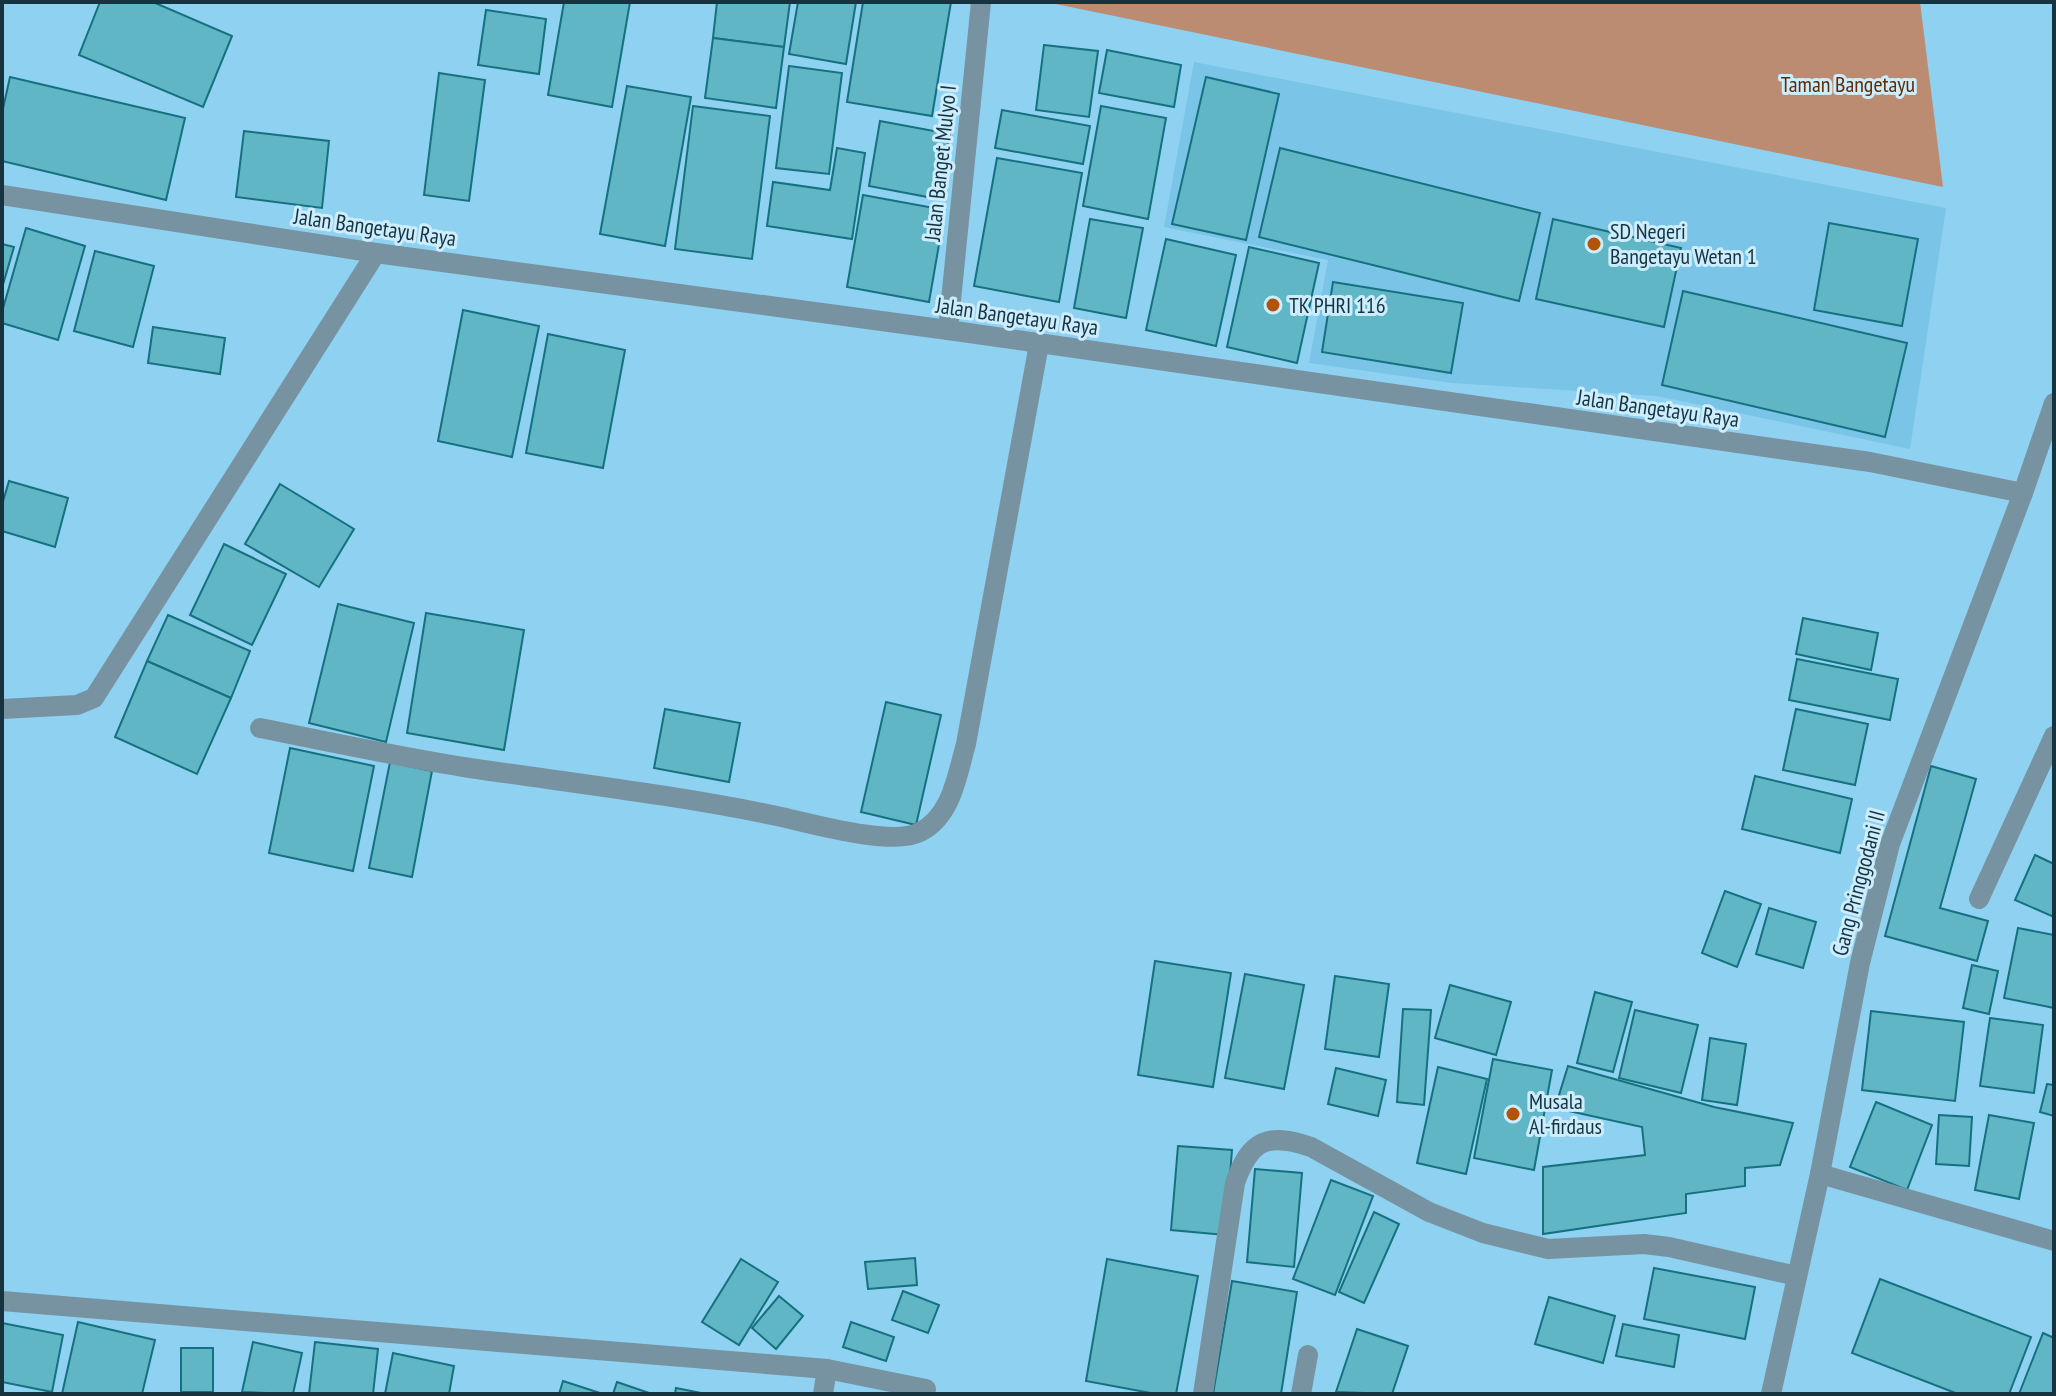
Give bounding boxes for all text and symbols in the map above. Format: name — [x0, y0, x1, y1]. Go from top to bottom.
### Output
park label: Taman Bangetayu — [1781, 70, 1915, 98]
street label: Jalan Banget Mulyo I — [918, 84, 962, 243]
street label: Jalan Bangetayu Raya — [291, 202, 458, 252]
place label: SD Negeri Bangetayu Wetan 1 — [1610, 217, 1757, 270]
marker: SD Negeri Bangetayu Wetan 1 — [1585, 235, 1603, 253]
street label: Jalan Bangetayu Raya — [933, 291, 1100, 341]
place label: TK PHRI 116 — [1289, 291, 1386, 319]
marker: TK PHRI 116 — [1264, 296, 1282, 314]
street label: Jalan Bangetayu Raya — [1574, 383, 1741, 433]
street label: Gang Pringgodani II — [1825, 807, 1891, 959]
place label: Musala Al-firdaus — [1529, 1087, 1602, 1140]
marker: Musala Al-firdaus — [1504, 1105, 1522, 1123]

